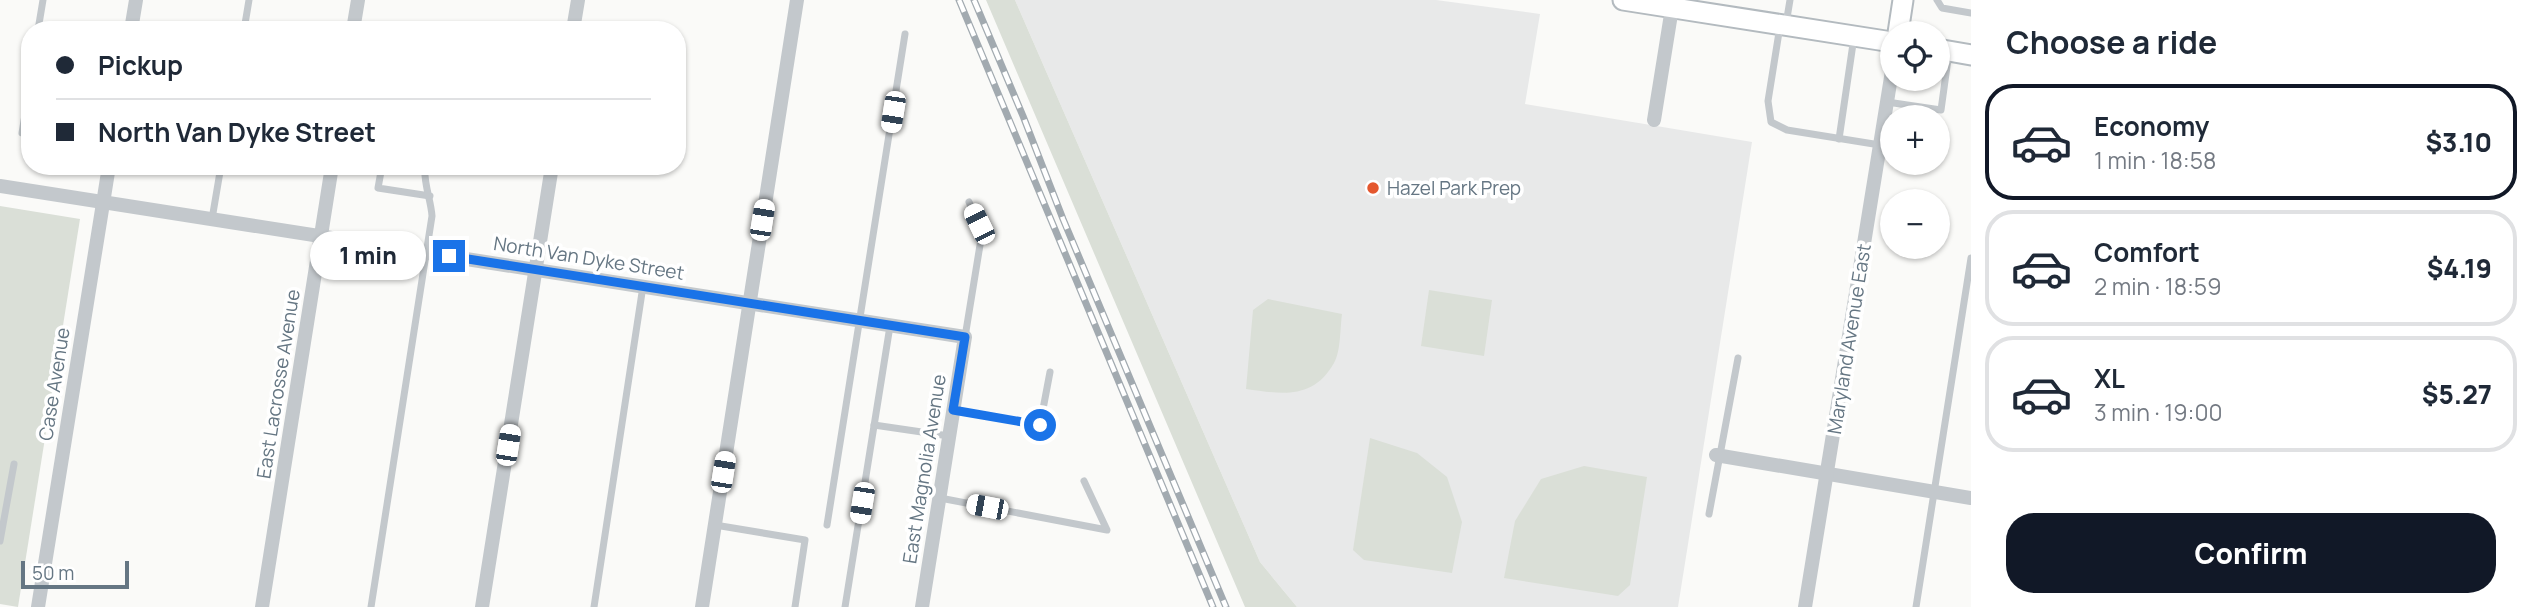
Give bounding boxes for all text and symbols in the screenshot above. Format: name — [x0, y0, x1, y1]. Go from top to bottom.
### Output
text: Choose a ride — [2006, 20, 2217, 64]
map controls — [1880, 21, 1950, 259]
button: locate — [1880, 21, 1950, 91]
text: Pickup — [98, 47, 183, 83]
car — [880, 90, 907, 134]
button: + — [1880, 105, 1950, 175]
text: Economy — [2094, 108, 2209, 144]
icon: car — [2010, 111, 2073, 174]
text: North Van Dyke Street — [98, 114, 376, 150]
text: $3.10 — [2425, 124, 2492, 160]
text: 1 min · 18:58 — [2094, 144, 2216, 176]
place label: Hazel Park Prep — [1387, 175, 1521, 201]
marker: Hazel Park Prep — [1365, 180, 1381, 196]
button: − — [1880, 189, 1950, 259]
car — [749, 198, 776, 242]
car — [961, 201, 998, 247]
street label: North Van Dyke Street — [492, 230, 686, 286]
callout: 1 min — [309, 232, 424, 280]
text: Comfort — [2094, 234, 2200, 270]
icon: car — [2010, 237, 2073, 300]
text: 1 min — [339, 239, 397, 271]
route end — [433, 240, 465, 272]
street label: Maryland Avenue East — [1821, 242, 1877, 436]
text: $4.19 — [2427, 250, 2492, 286]
text: 2 min · 18:59 — [2094, 270, 2221, 302]
street label: East Lacrosse Avenue — [250, 288, 306, 480]
street label: Case Avenue — [32, 326, 76, 442]
text: XL — [2094, 360, 2125, 396]
icon: car — [2010, 363, 2073, 426]
street label: East Magnolia Avenue — [896, 373, 952, 565]
text: $5.27 — [2422, 376, 2492, 412]
text: 3 min · 19:00 — [2094, 396, 2222, 428]
route start — [1024, 409, 1056, 441]
car — [495, 423, 522, 467]
car — [710, 450, 737, 494]
car — [849, 481, 876, 525]
car — [965, 493, 1010, 521]
button: Confirm — [2006, 513, 2496, 593]
scale bar — [21, 558, 130, 590]
text: 50 m — [32, 560, 74, 586]

